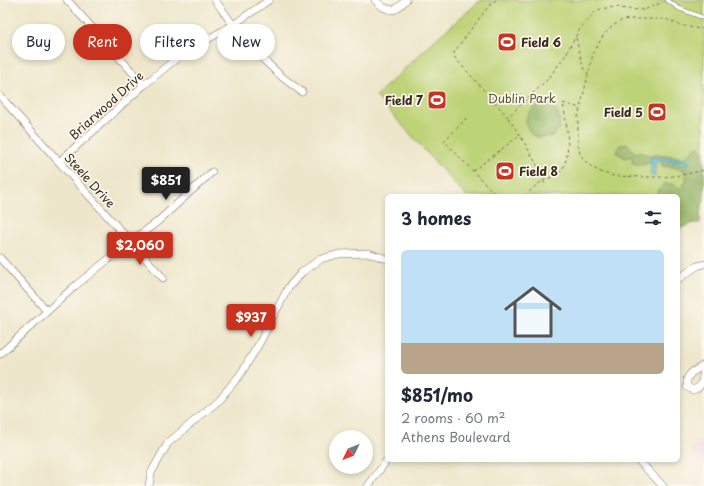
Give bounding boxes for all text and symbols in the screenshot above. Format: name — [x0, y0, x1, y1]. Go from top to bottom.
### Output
chip: Buy — [12, 24, 65, 60]
chip: Rent — [73, 24, 132, 60]
chip: Filters — [140, 24, 209, 60]
chip: New — [217, 24, 275, 60]
sports icon: Field 6 — [496, 31, 518, 53]
place label: Field 6 — [521, 33, 561, 51]
street label: Briarwood Drive — [65, 67, 147, 143]
sports icon: Field 7 — [426, 89, 448, 111]
park label: Dublin Park — [488, 89, 556, 107]
place label: Field 7 — [385, 91, 423, 109]
sports icon: Field 5 — [646, 101, 668, 123]
place label: Field 5 — [604, 103, 643, 121]
street label: Steele Drive — [60, 149, 120, 211]
sports icon: Field 8 — [494, 160, 516, 182]
place label: Field 8 — [519, 162, 558, 180]
pin: $851 — [142, 167, 190, 201]
text: $851 — [151, 170, 181, 189]
text: 3 homes — [401, 205, 471, 231]
icon: filters — [642, 207, 664, 229]
pin: $2,060 — [107, 232, 173, 266]
text: $2,060 — [116, 235, 164, 254]
icon: home — [497, 276, 569, 348]
pin: $937 — [227, 304, 275, 338]
text: $937 — [235, 307, 267, 326]
text: $851/mo — [401, 382, 473, 408]
text: 2 rooms · 60 m² — [401, 408, 506, 427]
text: Athens Boulevard — [401, 427, 510, 446]
north arrow — [329, 430, 373, 474]
map controls — [329, 430, 373, 474]

